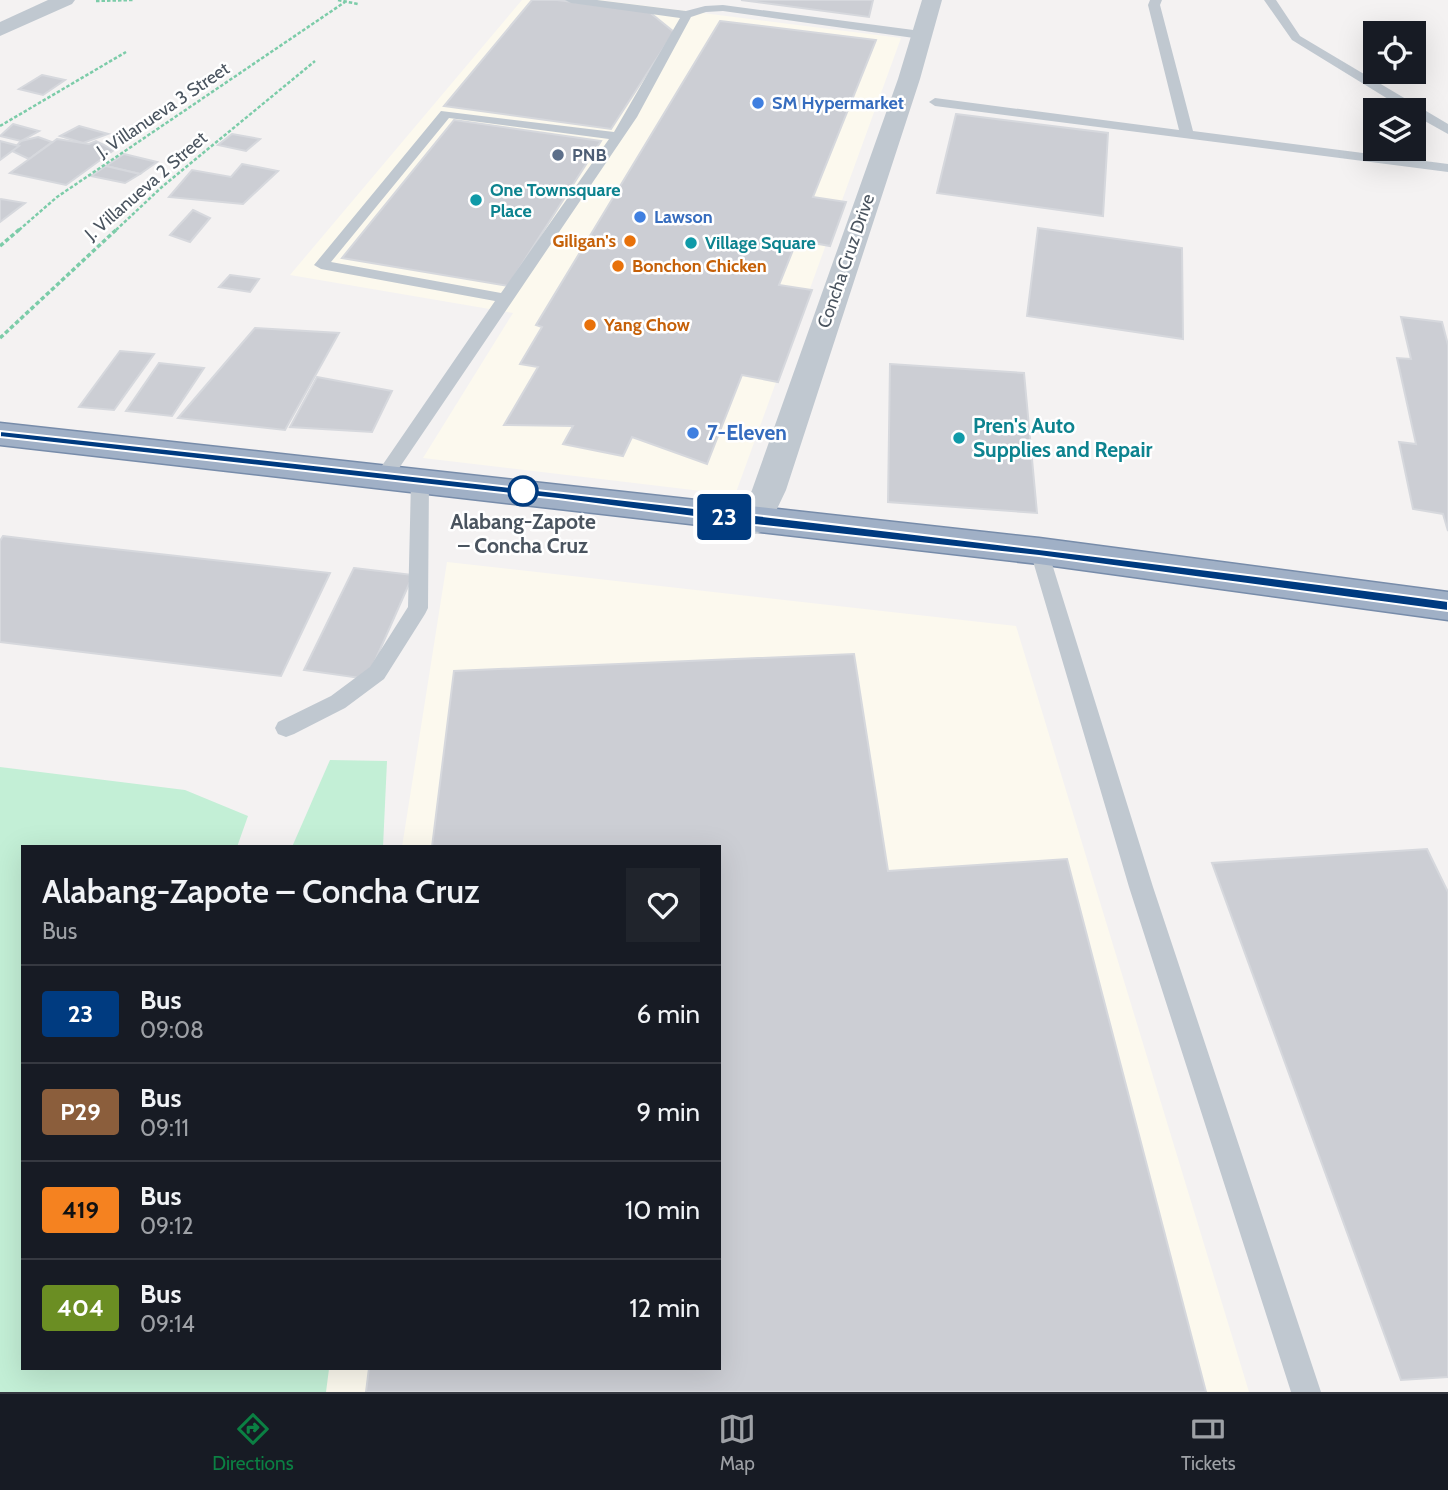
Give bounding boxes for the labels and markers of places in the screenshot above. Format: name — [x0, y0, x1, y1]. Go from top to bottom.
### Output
place label: SM Hypermarket — [772, 92, 904, 114]
marker: SM Hypermarket — [750, 95, 766, 111]
place label: PNB — [572, 144, 607, 166]
marker: PNB — [550, 147, 566, 163]
place label: One Townsquare Place — [490, 179, 620, 222]
marker: One Townsquare Place — [468, 192, 484, 208]
place label: Lawson — [654, 206, 713, 228]
marker: Lawson — [632, 209, 648, 225]
place label: Giligan's — [552, 230, 616, 252]
place label: Village Square — [705, 232, 816, 254]
marker: Giligan's — [622, 233, 638, 249]
marker: Village Square — [683, 235, 699, 251]
place label: Bonchon Chicken — [632, 255, 767, 277]
marker: Bonchon Chicken — [610, 258, 626, 274]
place label: Yang Chow — [603, 314, 690, 336]
marker: Yang Chow — [582, 317, 598, 333]
place label: Pren's Auto Supplies and Repair — [973, 413, 1152, 462]
place label: 7-Eleven — [707, 420, 787, 445]
marker: 7-Eleven — [685, 425, 701, 441]
marker: Pren's Auto Supplies and Repair — [951, 430, 967, 446]
marker: Alabang-Zapote – Concha Cruz — [508, 476, 538, 506]
place label: Alabang-Zapote – Concha Cruz — [450, 509, 596, 558]

